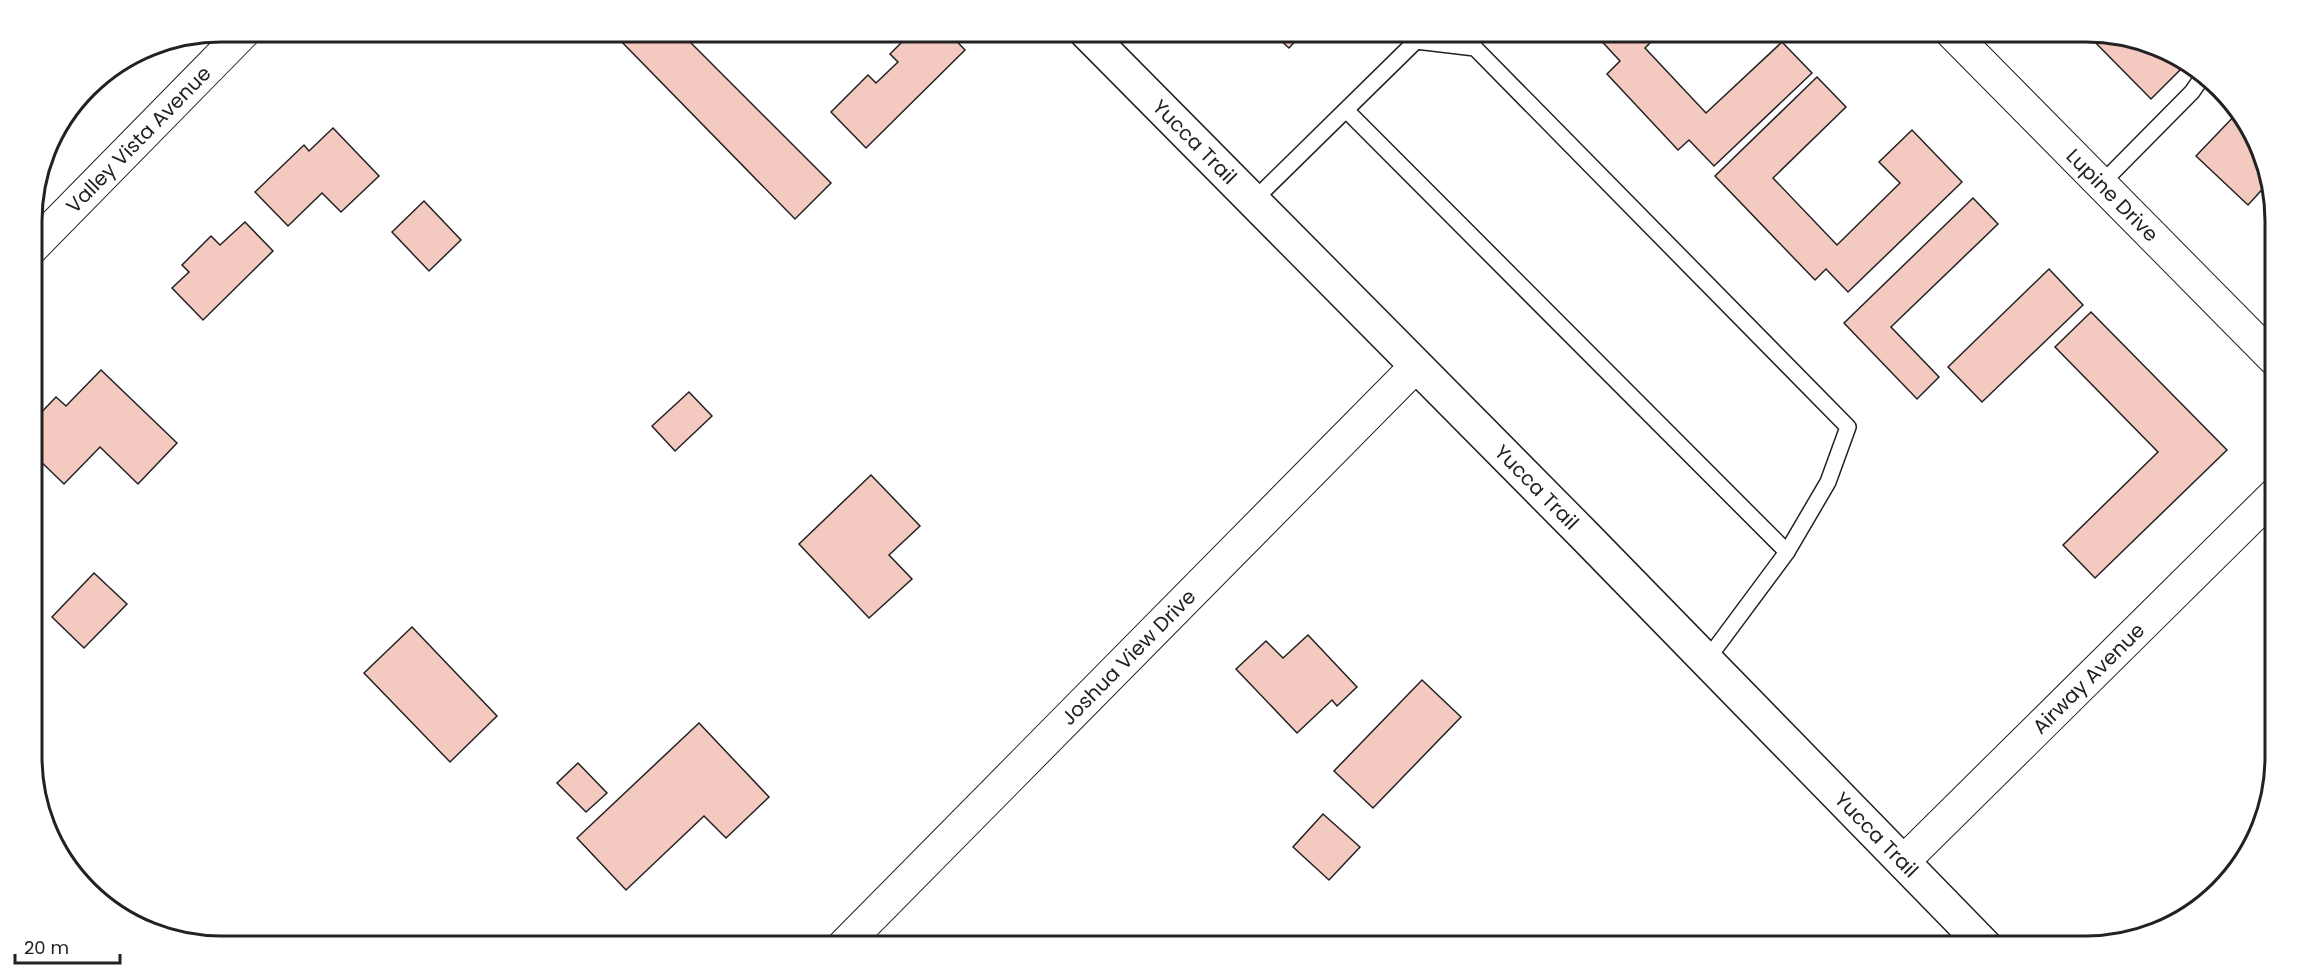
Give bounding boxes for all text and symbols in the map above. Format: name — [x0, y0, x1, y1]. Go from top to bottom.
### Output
street label: Valley Vista Avenue — [60, 60, 217, 219]
street label: Yucca Trail — [1146, 93, 1243, 191]
street label: Lupine Drive — [2060, 143, 2165, 248]
street label: Yucca Trail — [1488, 439, 1585, 536]
street label: Joshua View Drive — [1055, 583, 1202, 731]
street label: Airway Avenue — [2026, 617, 2151, 740]
street label: Yucca Trail — [1828, 786, 1925, 884]
scale bar — [15, 927, 120, 965]
text: 20 m — [24, 935, 69, 960]

